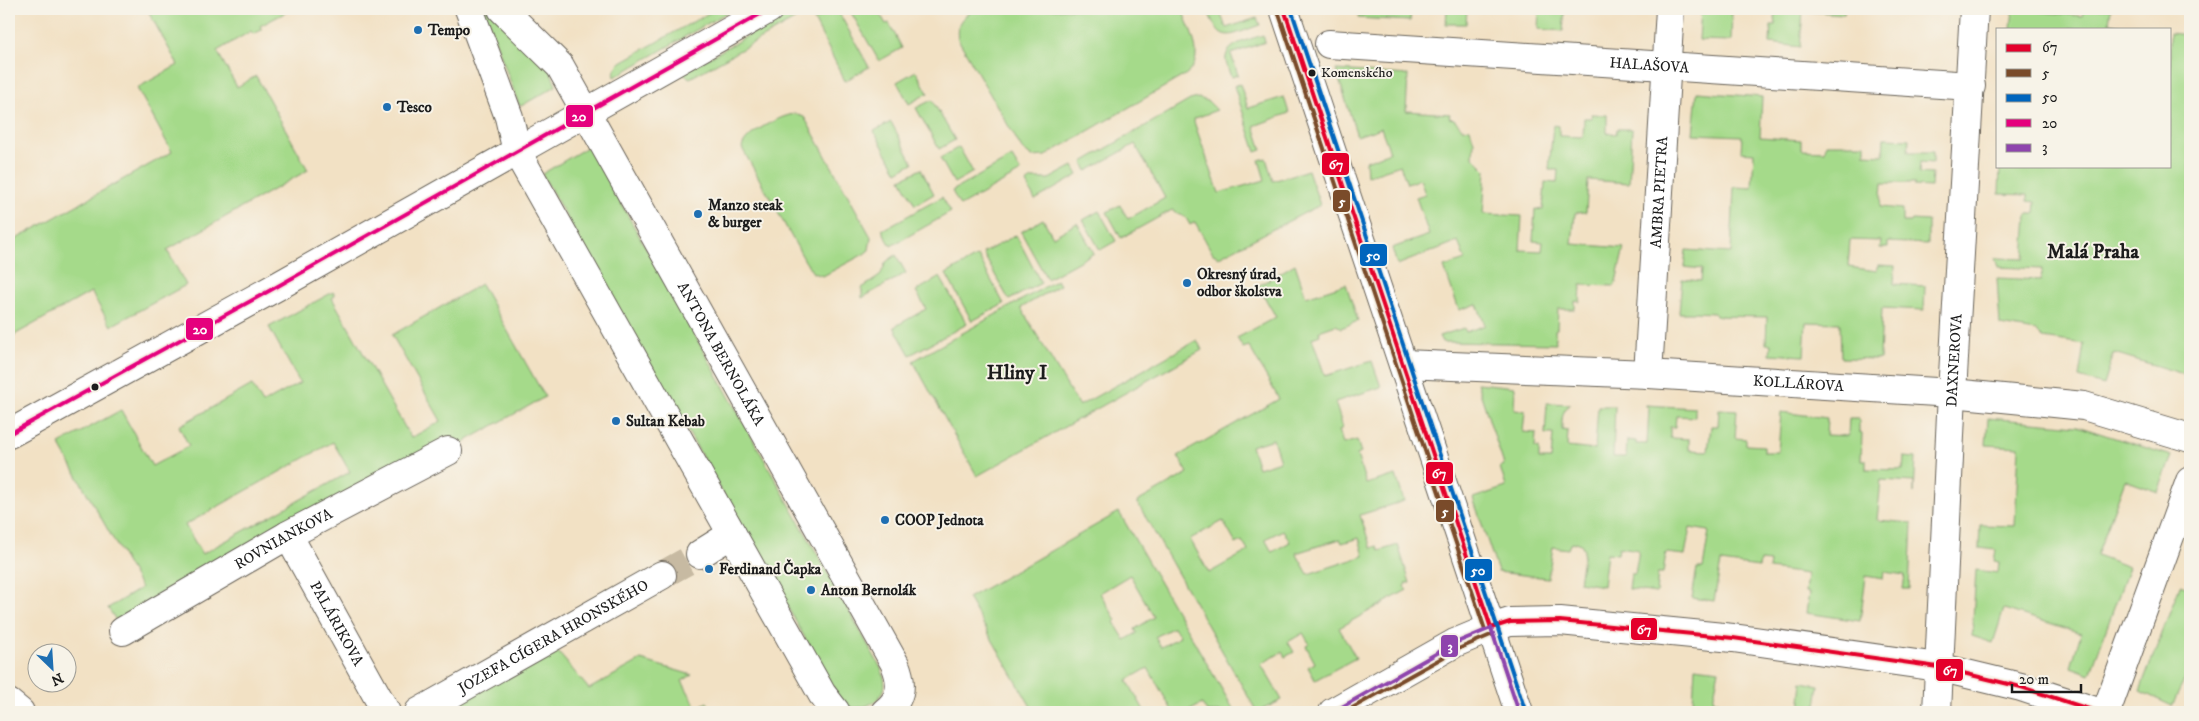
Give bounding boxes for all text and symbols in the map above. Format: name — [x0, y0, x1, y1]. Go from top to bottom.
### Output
place label: Tempo — [427, 21, 471, 40]
marker: Tempo — [412, 24, 424, 36]
legend — [1996, 28, 2172, 168]
text: 67 — [2042, 38, 2058, 57]
street label: HALAŠOVA — [1609, 53, 1690, 77]
place label: Komenského — [1321, 64, 1393, 82]
text: 5 — [2042, 64, 2050, 83]
marker: Komenského — [1307, 68, 1317, 78]
text: 50 — [2042, 88, 2058, 107]
place label: Tesco — [396, 98, 433, 117]
marker: Tesco — [381, 101, 393, 113]
line badge: 20 — [565, 104, 594, 128]
text: 20 — [572, 108, 587, 126]
text: 20 — [2042, 114, 2057, 133]
street label: AMBRA PIETRA — [1646, 135, 1672, 249]
text: 3 — [2042, 138, 2048, 157]
line badge: 67 — [1321, 152, 1350, 176]
text: 67 — [1329, 156, 1343, 174]
line badge: 5 — [1332, 189, 1351, 213]
text: 5 — [1338, 193, 1346, 211]
place label: Manzo steak & burger — [708, 196, 783, 232]
marker: Manzo steak & burger — [692, 208, 704, 220]
district label: Malá Praha — [2047, 240, 2140, 265]
line badge: 50 — [1359, 243, 1388, 267]
text: 50 — [1365, 247, 1381, 265]
place label: Okresný úrad, odbor školstva — [1197, 265, 1282, 301]
marker: Okresný úrad, odbor školstva — [1181, 277, 1193, 289]
street label: ANTONA BERNOLÁKA — [673, 278, 769, 429]
street label: DAXNEROVA — [1942, 313, 1966, 407]
line badge: 20 — [185, 317, 214, 341]
text: 20 — [193, 321, 208, 339]
district label: Hliny I — [987, 361, 1047, 386]
street label: KOLLÁROVA — [1753, 371, 1845, 396]
unlabelled marker — [90, 382, 100, 392]
place label: Sultan Kebab — [626, 412, 705, 431]
marker: Sultan Kebab — [610, 415, 622, 427]
line badge: 67 — [1425, 461, 1454, 485]
text: 67 — [1432, 465, 1446, 483]
line badge: 5 — [1435, 499, 1455, 523]
text: 5 — [1441, 503, 1449, 521]
street label: ROVNIANKOVA — [231, 504, 336, 574]
place label: COOP Jednota — [895, 511, 984, 530]
marker: COOP Jednota — [879, 514, 891, 526]
line badge: 50 — [1464, 558, 1493, 582]
place label: Ferdinand Čapka — [719, 559, 822, 579]
text: 50 — [1470, 562, 1486, 580]
marker: Ferdinand Čapka — [703, 563, 715, 575]
street label: JOZEFA CÍGERA HRONSKÉHO — [453, 575, 652, 699]
street label: PALÁRIKOVA — [306, 578, 368, 669]
place label: Anton Bernolák — [820, 581, 917, 600]
marker: Anton Bernolák — [805, 584, 817, 596]
line badge: 67 — [1630, 617, 1658, 641]
text: 67 — [1637, 621, 1651, 639]
line badge: 3 — [1440, 634, 1459, 658]
text: 3 — [1447, 638, 1453, 656]
north arrow — [28, 644, 78, 694]
line badge: 67 — [1935, 658, 1964, 682]
scale bar — [2012, 661, 2080, 693]
text: 67 — [1943, 662, 1957, 680]
text: N — [48, 668, 66, 690]
text: 20 m — [2019, 670, 2049, 689]

